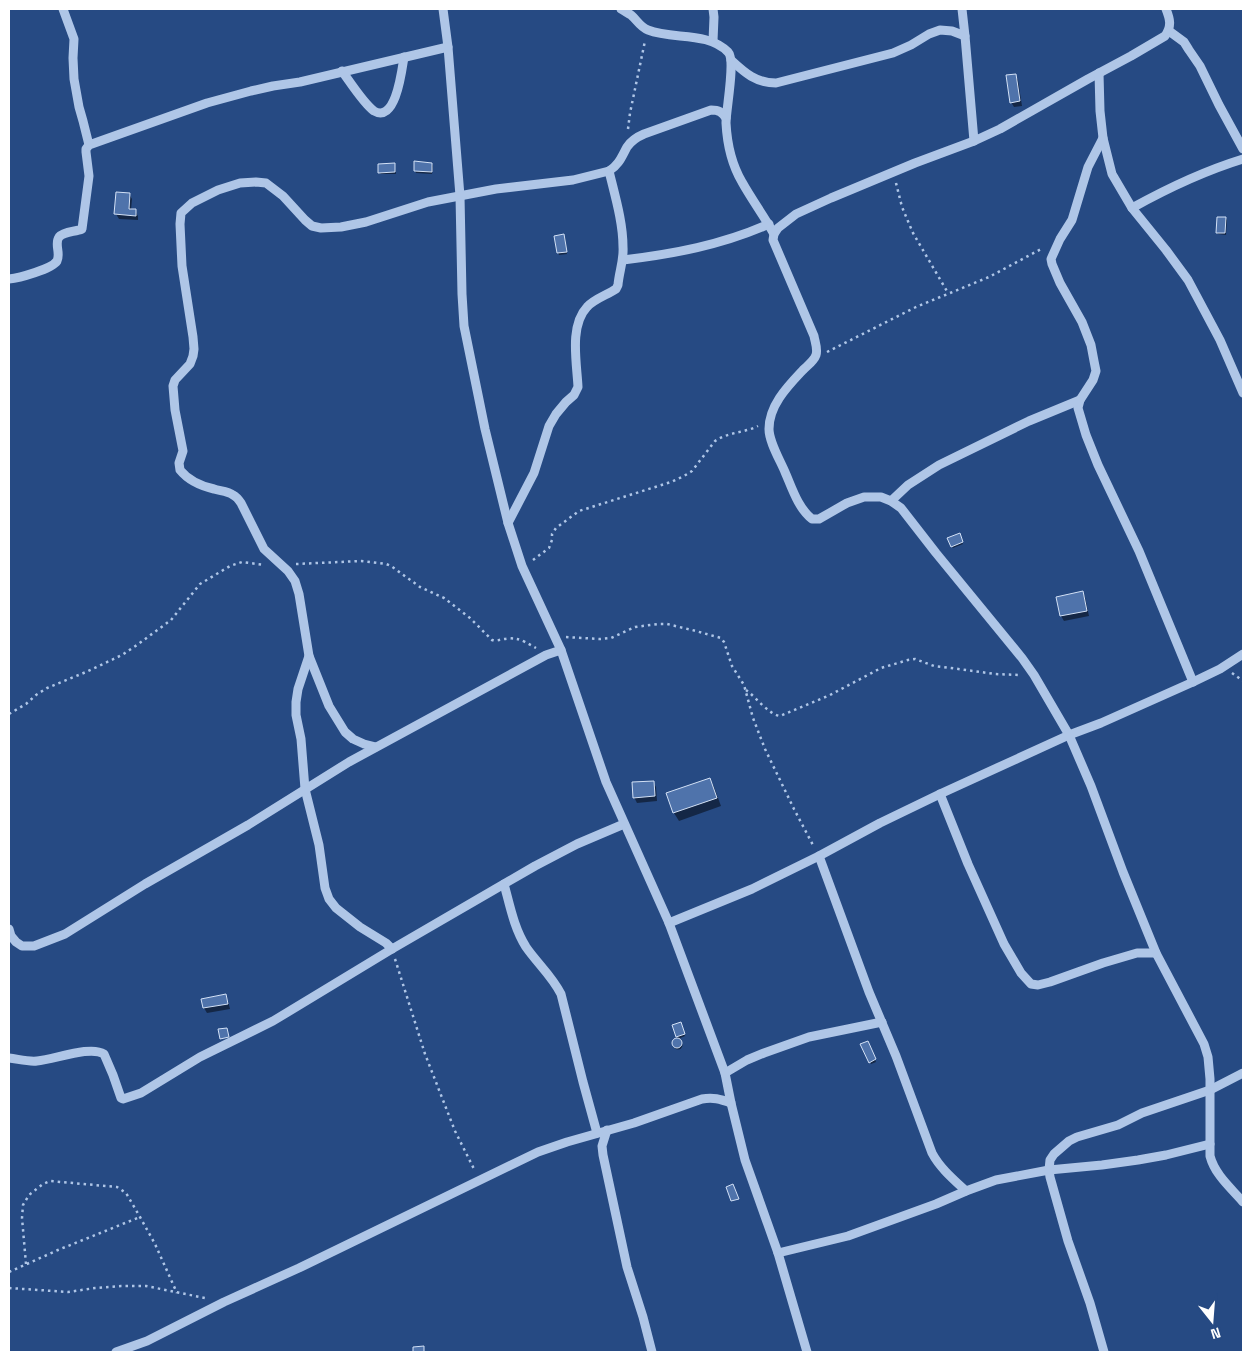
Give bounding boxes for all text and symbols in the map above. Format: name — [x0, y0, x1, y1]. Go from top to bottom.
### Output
north arrow — [1187, 1296, 1237, 1346]
text: N — [1209, 1323, 1223, 1343]

